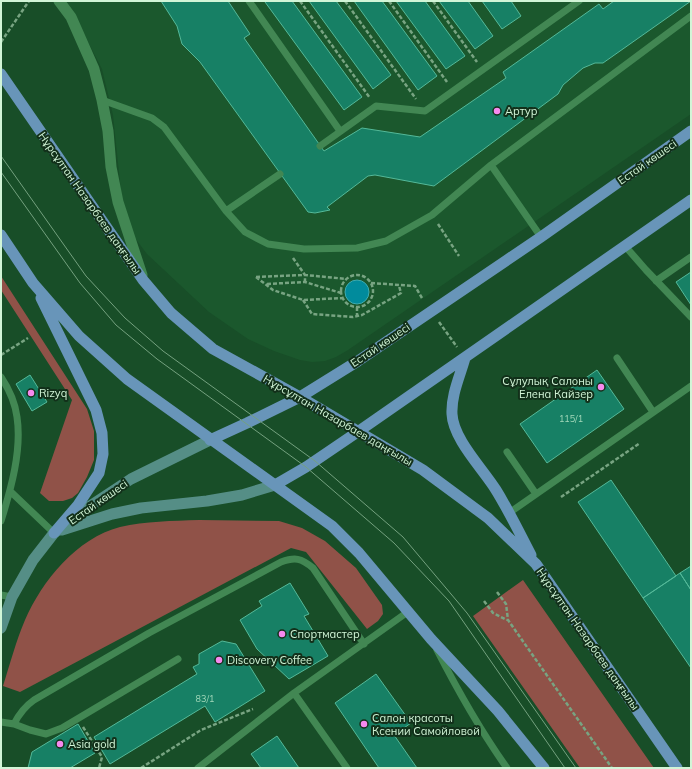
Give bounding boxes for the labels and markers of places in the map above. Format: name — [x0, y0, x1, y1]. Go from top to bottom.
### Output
place label: Артур — [505, 104, 538, 118]
marker: Артур — [492, 106, 502, 116]
place label: Сұлулық Салоны Елена Кайзер — [502, 374, 593, 401]
marker: Сұлулық Салоны Елена Кайзер — [596, 382, 606, 392]
place label: Rizyq — [39, 386, 67, 400]
marker: Rizyq — [26, 388, 36, 398]
place label: Спортмастер — [290, 627, 360, 641]
marker: Спортмастер — [277, 629, 287, 639]
place label: Discovery Coffee — [227, 653, 312, 667]
marker: Discovery Coffee — [214, 655, 224, 665]
place label: Салон красоты Ксении Самойловой — [372, 711, 480, 738]
marker: Салон красоты Ксении Самойловой — [359, 719, 369, 729]
place label: Asia gold — [68, 737, 116, 751]
marker: Asia gold — [55, 739, 65, 749]

